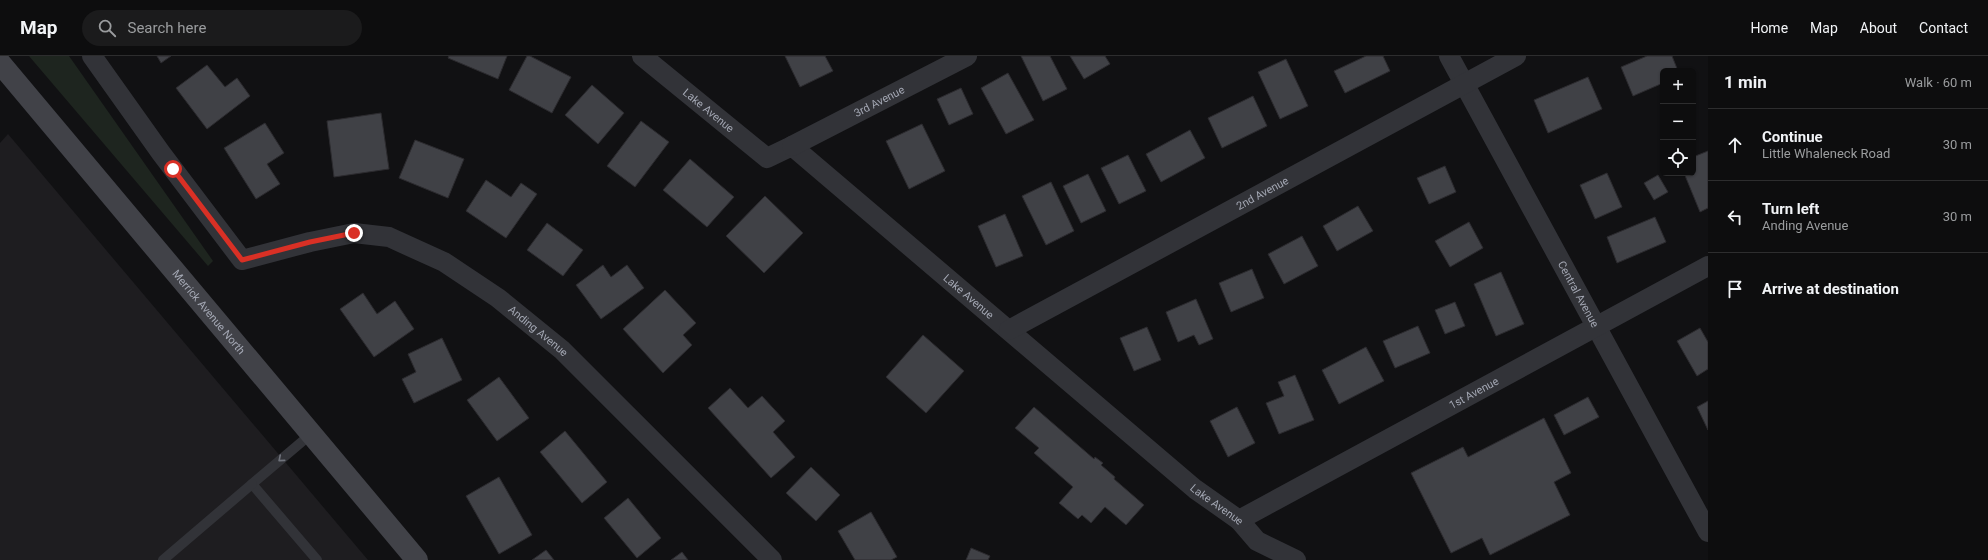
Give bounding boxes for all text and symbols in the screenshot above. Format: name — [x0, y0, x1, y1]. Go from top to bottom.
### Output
search box — [82, 10, 362, 46]
text: Map — [20, 16, 58, 39]
icon: search — [96, 17, 118, 39]
text: Search here — [128, 19, 206, 37]
text: Home — [1750, 20, 1788, 36]
text: Map — [1810, 20, 1838, 36]
text: About — [1860, 20, 1897, 36]
text: Contact — [1919, 20, 1968, 36]
map controls — [1660, 68, 1696, 176]
button: + — [1660, 68, 1696, 104]
text: 1 min — [1724, 72, 1767, 92]
text: Walk · 60 m — [1905, 75, 1972, 90]
street label: 3rd Avenue — [852, 83, 907, 120]
street label: Lake Avenue — [680, 86, 737, 135]
button: − — [1660, 104, 1696, 140]
text: Continue — [1762, 128, 1823, 146]
icon: ahead — [1724, 134, 1746, 156]
text: 30 m — [1943, 137, 1972, 152]
button: locate — [1660, 140, 1696, 176]
text: Little Whaleneck Road — [1762, 146, 1890, 161]
route start — [164, 160, 182, 178]
street label: 2nd Avenue — [1234, 174, 1291, 213]
text: Turn left — [1762, 200, 1819, 218]
icon: left — [1724, 206, 1746, 228]
text: 30 m — [1943, 209, 1972, 224]
text: Anding Avenue — [1762, 218, 1848, 233]
route end — [345, 224, 363, 242]
street label: Central Avenue — [1555, 259, 1601, 330]
street label: Merrick Avenue North — [169, 267, 248, 357]
street label: Lake Avenue — [940, 272, 996, 322]
icon: arrive — [1724, 278, 1746, 300]
text: Arrive at destination — [1762, 280, 1899, 298]
street label: Anding Avenue — [506, 303, 571, 359]
street label: 1st Avenue — [1447, 375, 1501, 412]
one-way arrow — [279, 454, 286, 461]
street label: Lake Avenue — [1187, 482, 1246, 528]

